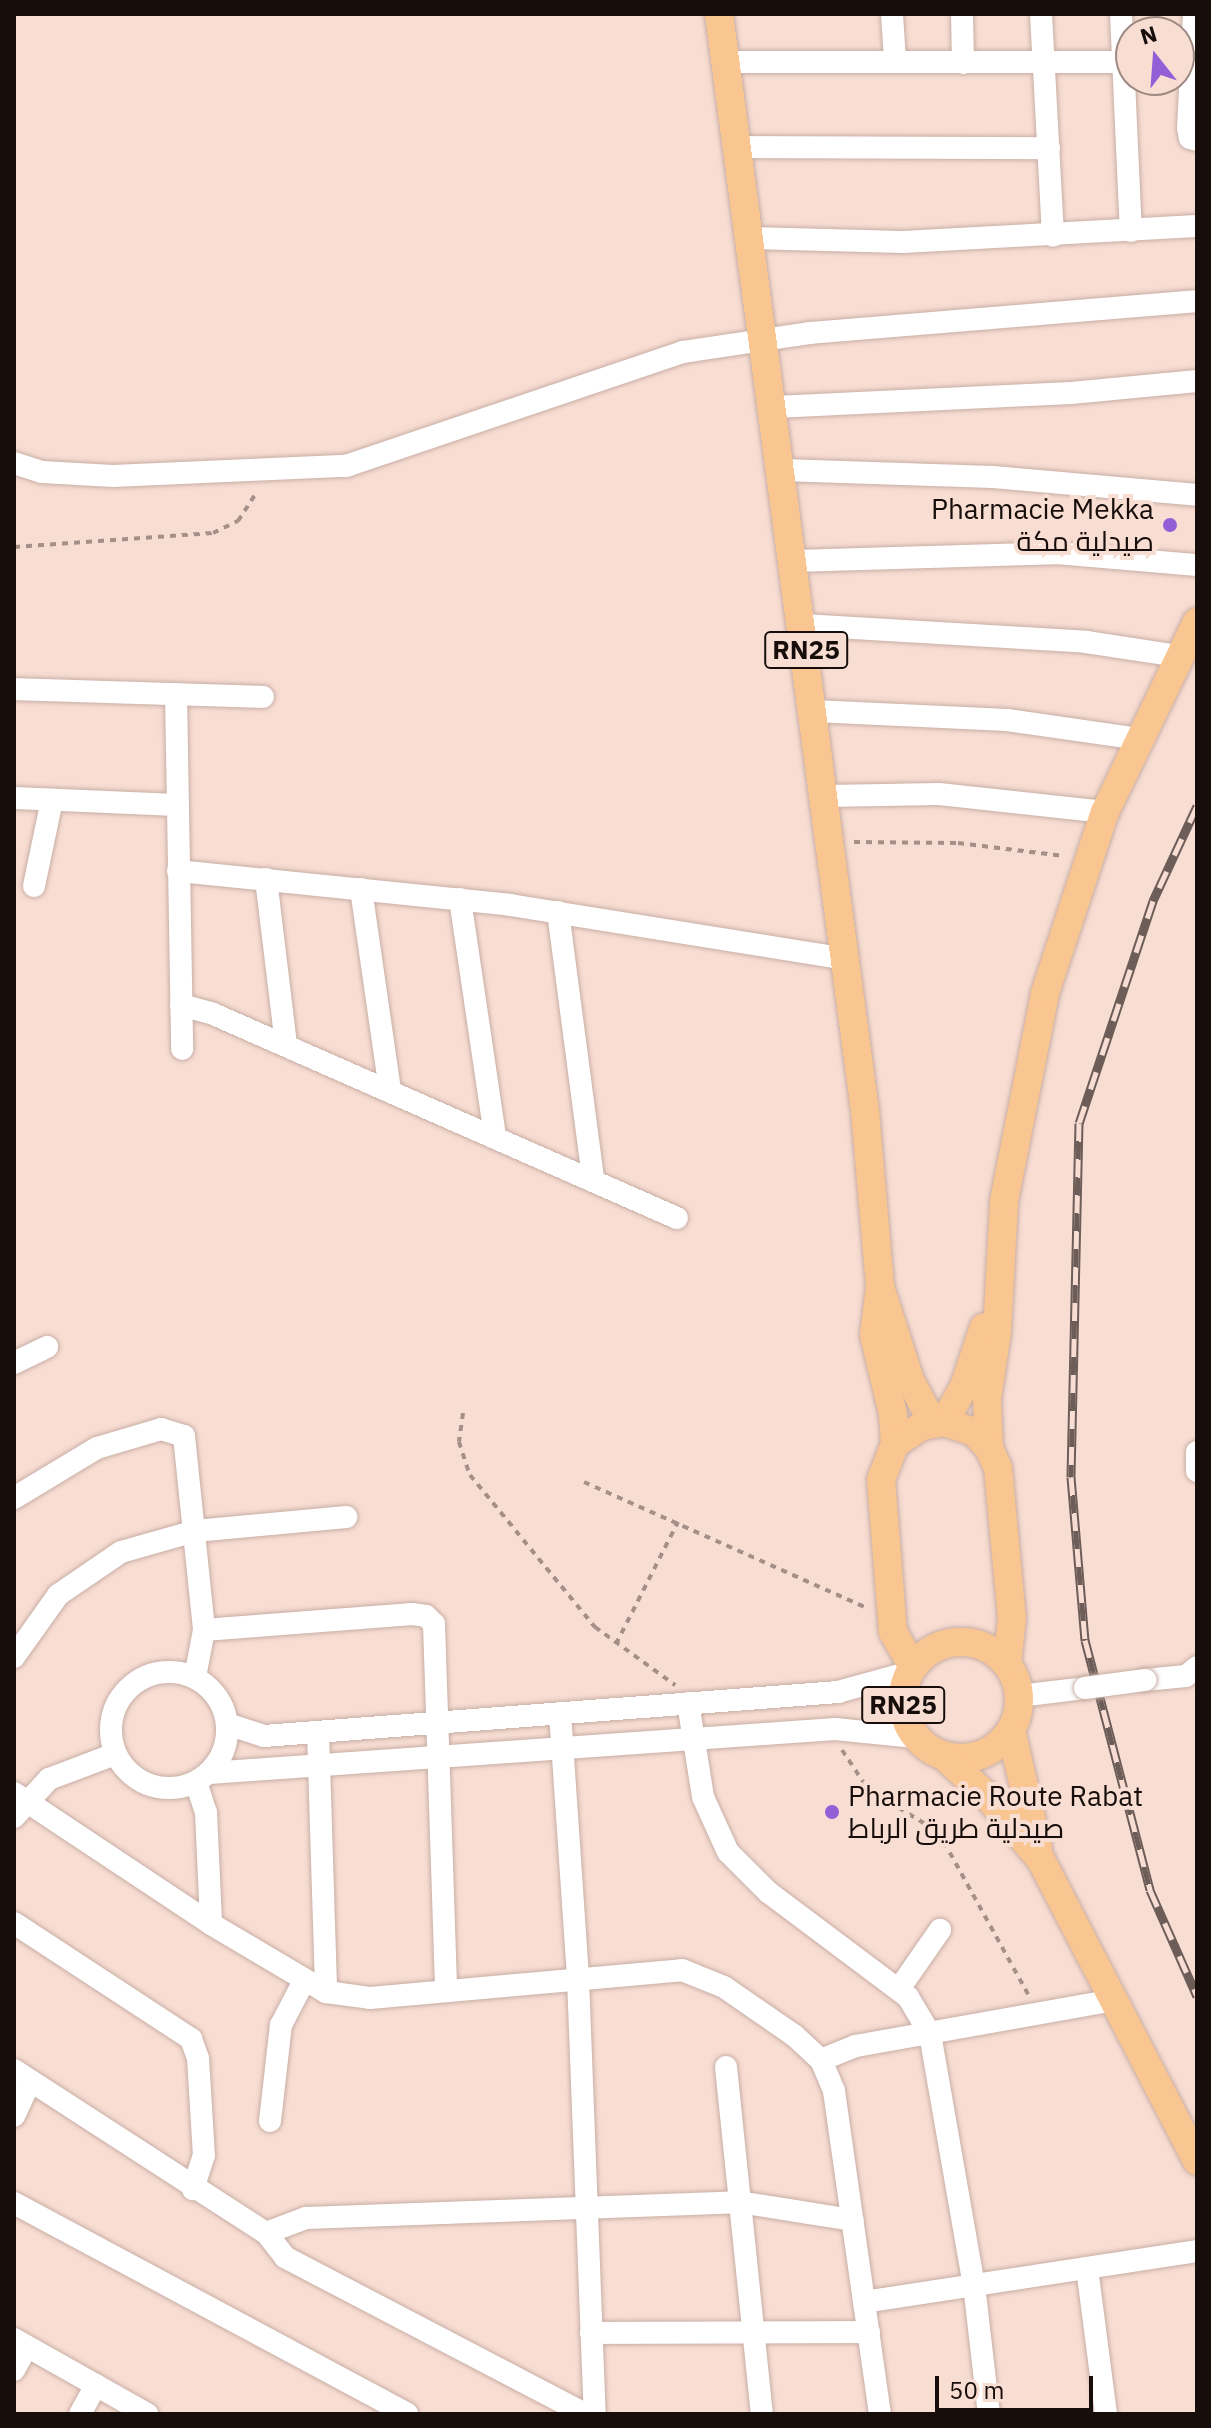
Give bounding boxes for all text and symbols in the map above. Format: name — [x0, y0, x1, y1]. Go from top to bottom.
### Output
north arrow — [1115, 16, 1195, 96]
text: N — [1137, 18, 1160, 51]
place label: Pharmacie Mekka صيدلية مكة — [931, 492, 1154, 558]
marker: Pharmacie Mekka صيدلية مكة — [1161, 516, 1179, 534]
road number: RN25 — [764, 628, 848, 672]
road number: RN25 — [861, 1683, 945, 1727]
place label: Pharmacie Route Rabat صيدلية طريق الرباط — [848, 1779, 1143, 1845]
marker: Pharmacie Route Rabat صيدلية طريق الرباط — [823, 1803, 841, 1821]
scale bar — [939, 2360, 1097, 2410]
text: 50 m — [949, 2374, 1004, 2406]

